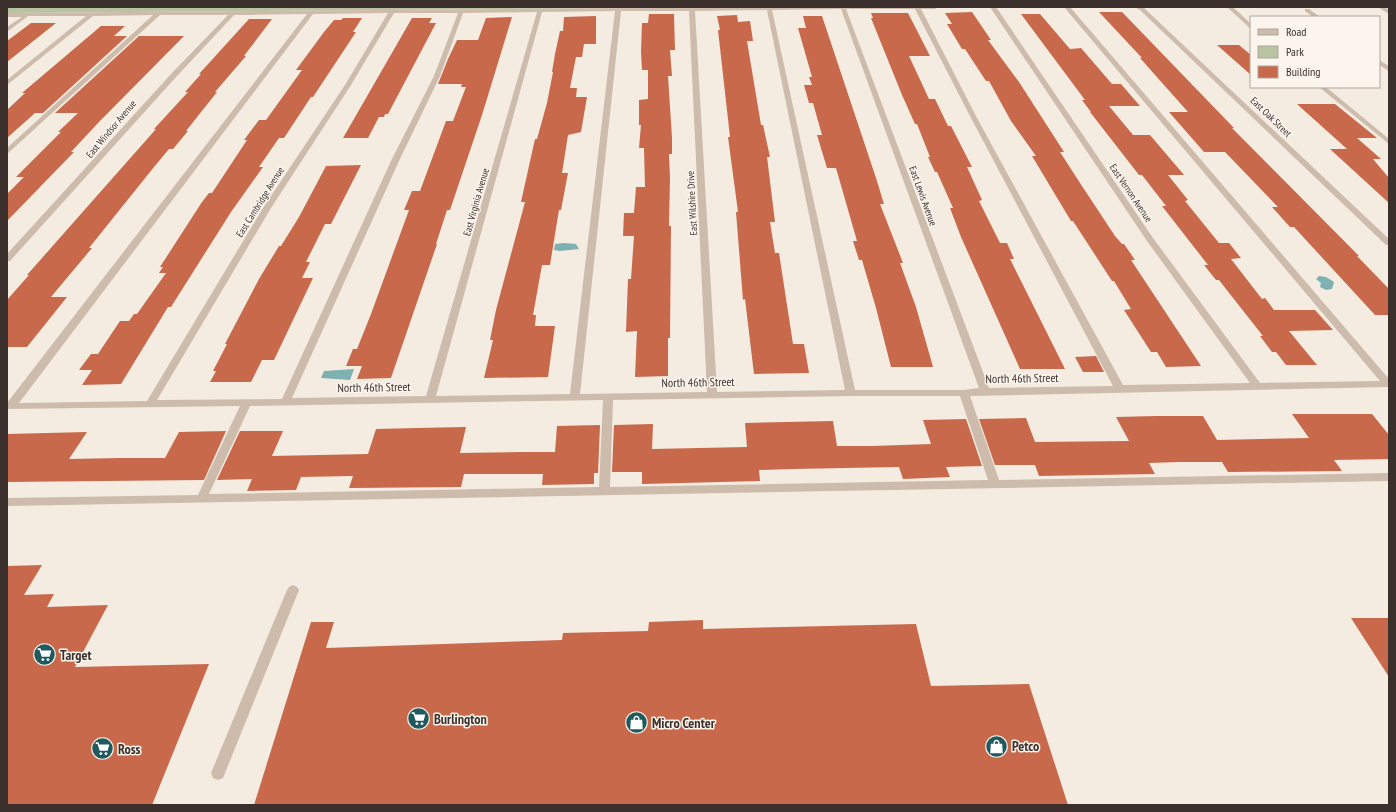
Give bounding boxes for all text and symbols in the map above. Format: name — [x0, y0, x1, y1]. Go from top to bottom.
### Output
legend — [1250, 16, 1380, 88]
text: Road — [1286, 24, 1306, 39]
text: Park — [1286, 44, 1304, 59]
text: Building — [1286, 64, 1321, 79]
street label: East Oak Street — [1248, 94, 1295, 140]
street label: East Windsor Avenue — [83, 97, 139, 161]
street label: East Vernon Avenue — [1107, 161, 1155, 225]
street label: East Cambridge Avenue — [233, 164, 287, 240]
street label: East Lewis Avenue — [906, 164, 940, 228]
street label: East Virginia Avenue — [460, 167, 492, 237]
street label: East Wilshire Drive — [684, 170, 700, 236]
street label: North 46th Street — [985, 370, 1059, 386]
street label: North 46th Street — [661, 374, 735, 390]
street label: North 46th Street — [337, 379, 411, 395]
supermarket icon: Target — [31, 642, 57, 668]
place label: Target — [60, 646, 92, 664]
supermarket icon: Burlington — [405, 706, 431, 732]
place label: Burlington — [434, 710, 487, 728]
shop icon: Micro Center — [624, 710, 650, 736]
place label: Micro Center — [652, 714, 716, 732]
shop icon: Petco — [984, 733, 1010, 759]
supermarket icon: Ross — [90, 736, 116, 762]
place label: Petco — [1012, 737, 1039, 755]
place label: Ross — [118, 740, 141, 758]

